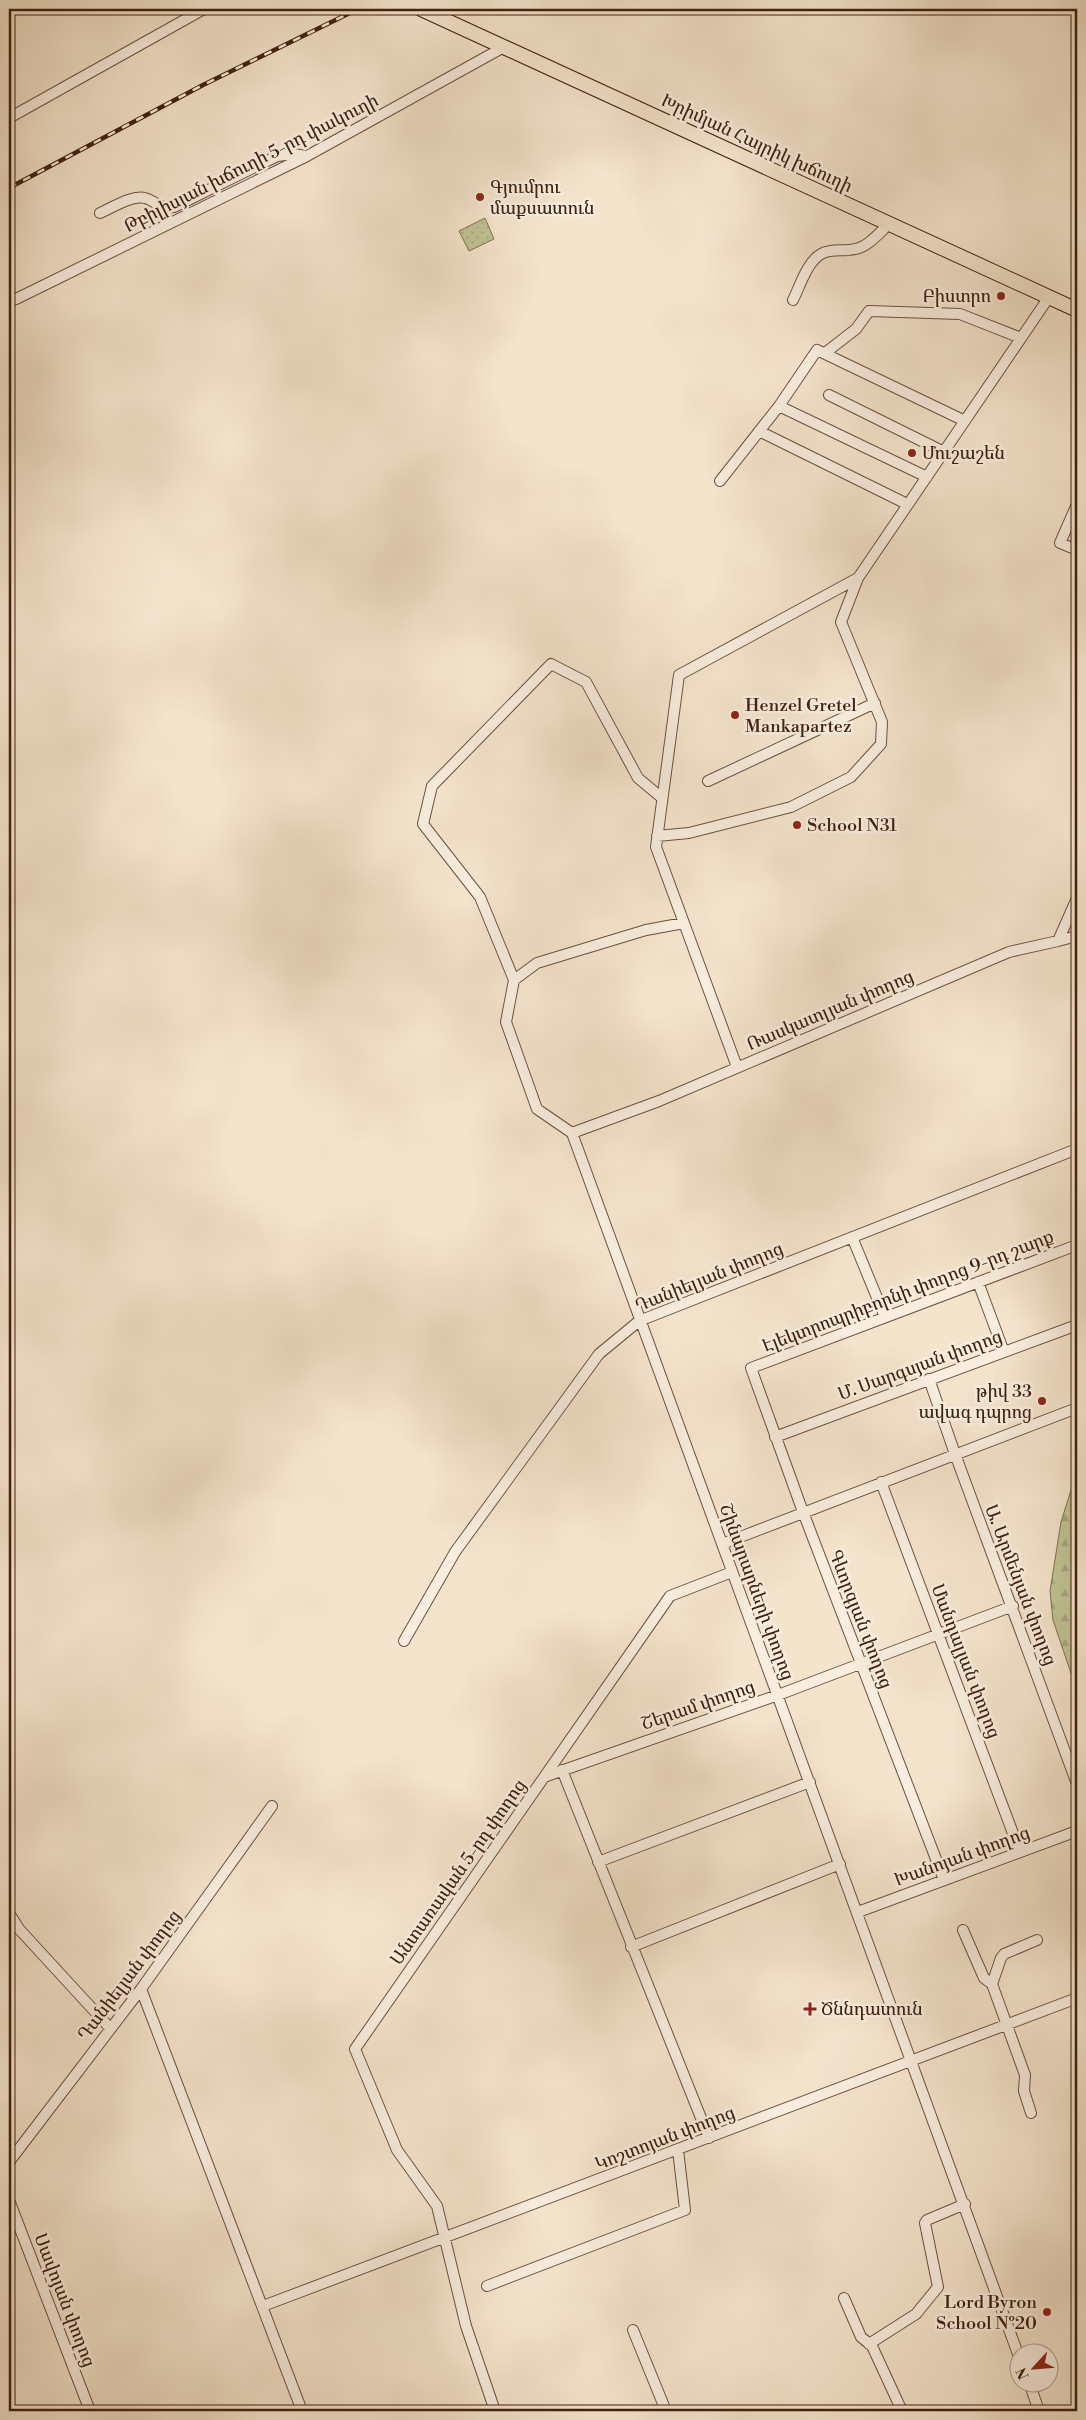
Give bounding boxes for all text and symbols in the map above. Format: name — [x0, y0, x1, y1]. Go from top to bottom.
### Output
street label: Թբիլիսյան խճուղի 5-րդ փակուղի — [120, 89, 382, 238]
street label: Խրիմյան Հայրիկ խճուղի — [657, 89, 856, 198]
place label: Գյումրու մաքսատուն — [490, 176, 594, 220]
marker: Գյումրու մաքսատուն — [474, 191, 486, 203]
place label: Բիստրո — [922, 285, 991, 308]
marker: Բիստրո — [995, 290, 1007, 302]
place label: Մուշաշեն — [922, 442, 1005, 465]
marker: Մուշաշեն — [906, 447, 918, 459]
place label: Henzel Gretel Mankapartez — [745, 694, 857, 738]
marker: Henzel Gretel Mankapartez — [729, 709, 741, 721]
place label: School N31 — [807, 814, 897, 837]
marker: School N31 — [791, 819, 803, 831]
street label: Ռասկատլյան փողոց — [743, 965, 917, 1056]
street label: Էլեկտրոպրիբորնի փողոց 9-րդ շարք — [759, 1225, 1057, 1358]
street label: Դանիելյան փողոց — [632, 1237, 787, 1318]
street label: Մ. Սարգսյան փողոց — [835, 1325, 1005, 1406]
place label: թիվ 33 ավագ դպրոց — [919, 1380, 1032, 1424]
marker: թիվ 33 ավագ դպրոց — [1036, 1395, 1048, 1407]
street label: Շինարարների փողոց — [714, 1501, 799, 1683]
street label: Ա. Արմենյան փողոց — [979, 1501, 1062, 1669]
street label: Գևորգյան փողոց — [824, 1547, 898, 1692]
street label: Մանդալյան փողոց — [926, 1581, 1006, 1742]
street label: Շերամ փողոց — [638, 1675, 758, 1736]
street label: Անտառավան 5-րդ փողոց — [385, 1775, 531, 1970]
street label: Խանոյան փողոց — [891, 1821, 1033, 1892]
street label: Դանիելյան փողոց — [73, 1905, 186, 2045]
place label: Ծննդատուն — [821, 1998, 923, 2021]
marker: Ծննդատուն — [803, 2002, 817, 2016]
street label: Կոշտոյան փողոց — [592, 2101, 738, 2176]
street label: Սավոյան փողոց — [28, 2230, 101, 2370]
place label: Lord Byron School №20 — [936, 2291, 1037, 2335]
marker: Lord Byron School №20 — [1041, 2306, 1053, 2318]
north arrow — [1008, 2342, 1058, 2392]
text: N — [1013, 2364, 1034, 2382]

